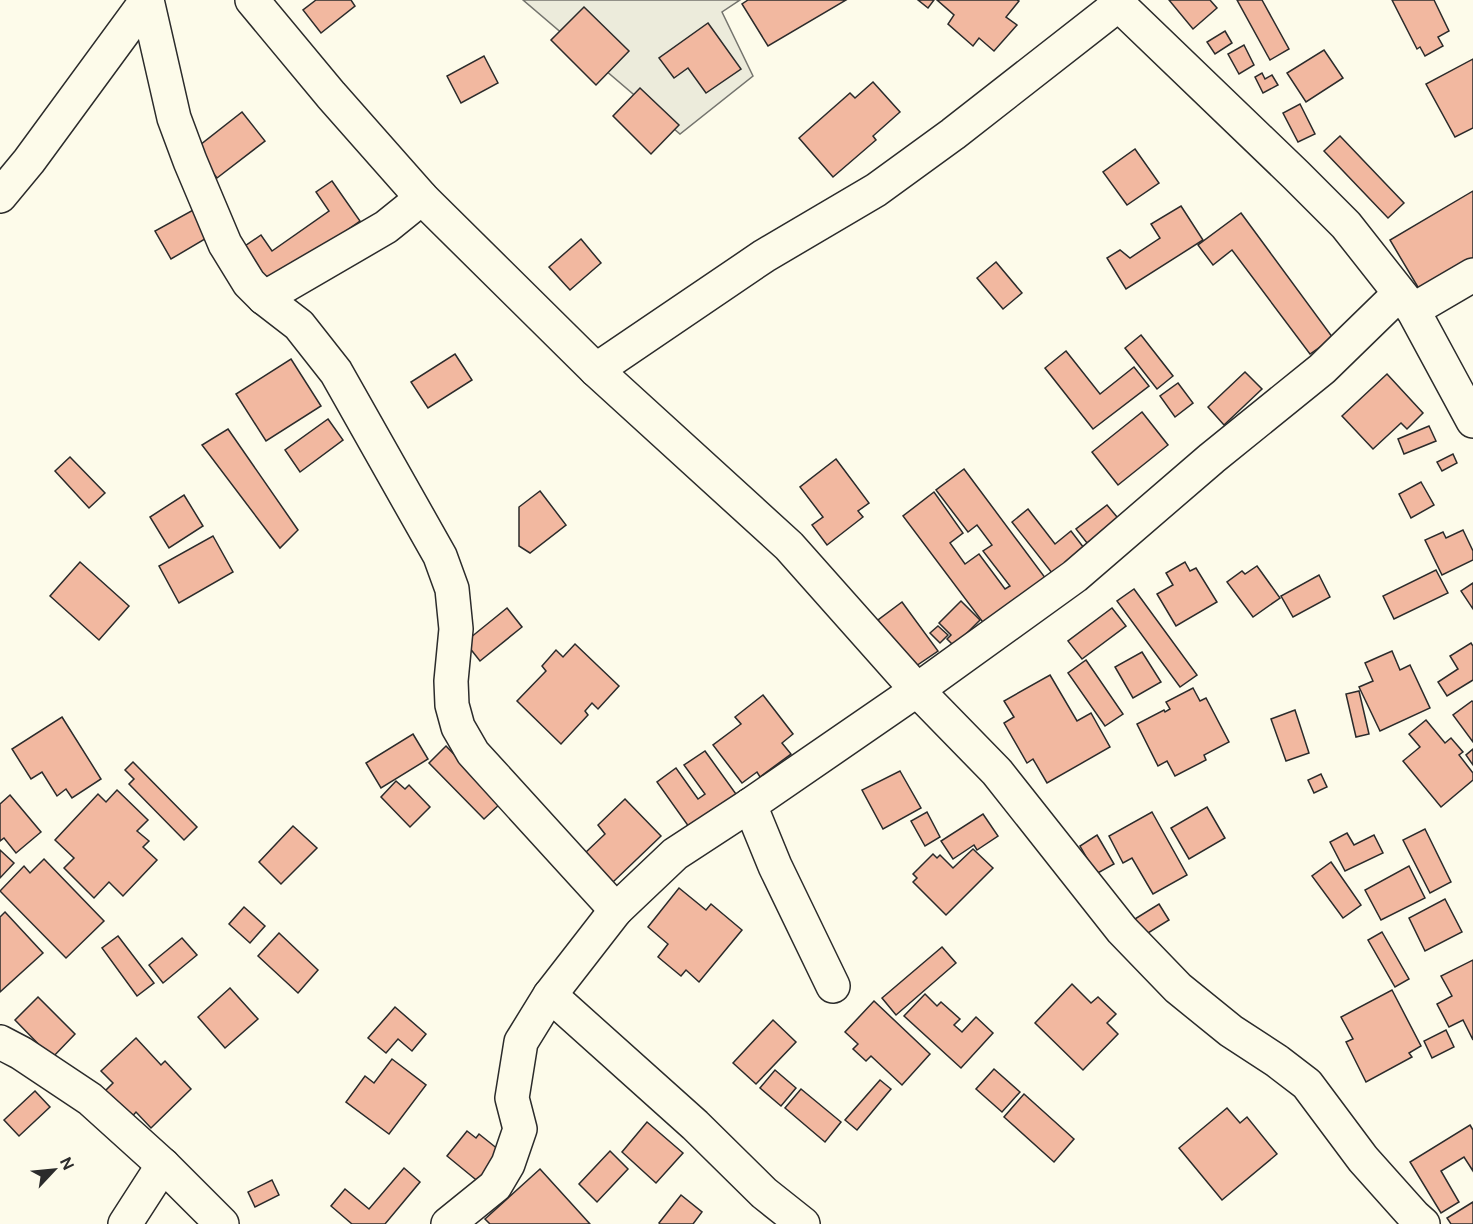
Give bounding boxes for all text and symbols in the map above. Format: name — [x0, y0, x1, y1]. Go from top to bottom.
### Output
north arrow — [24, 1140, 84, 1200]
text: N — [55, 1154, 79, 1173]

